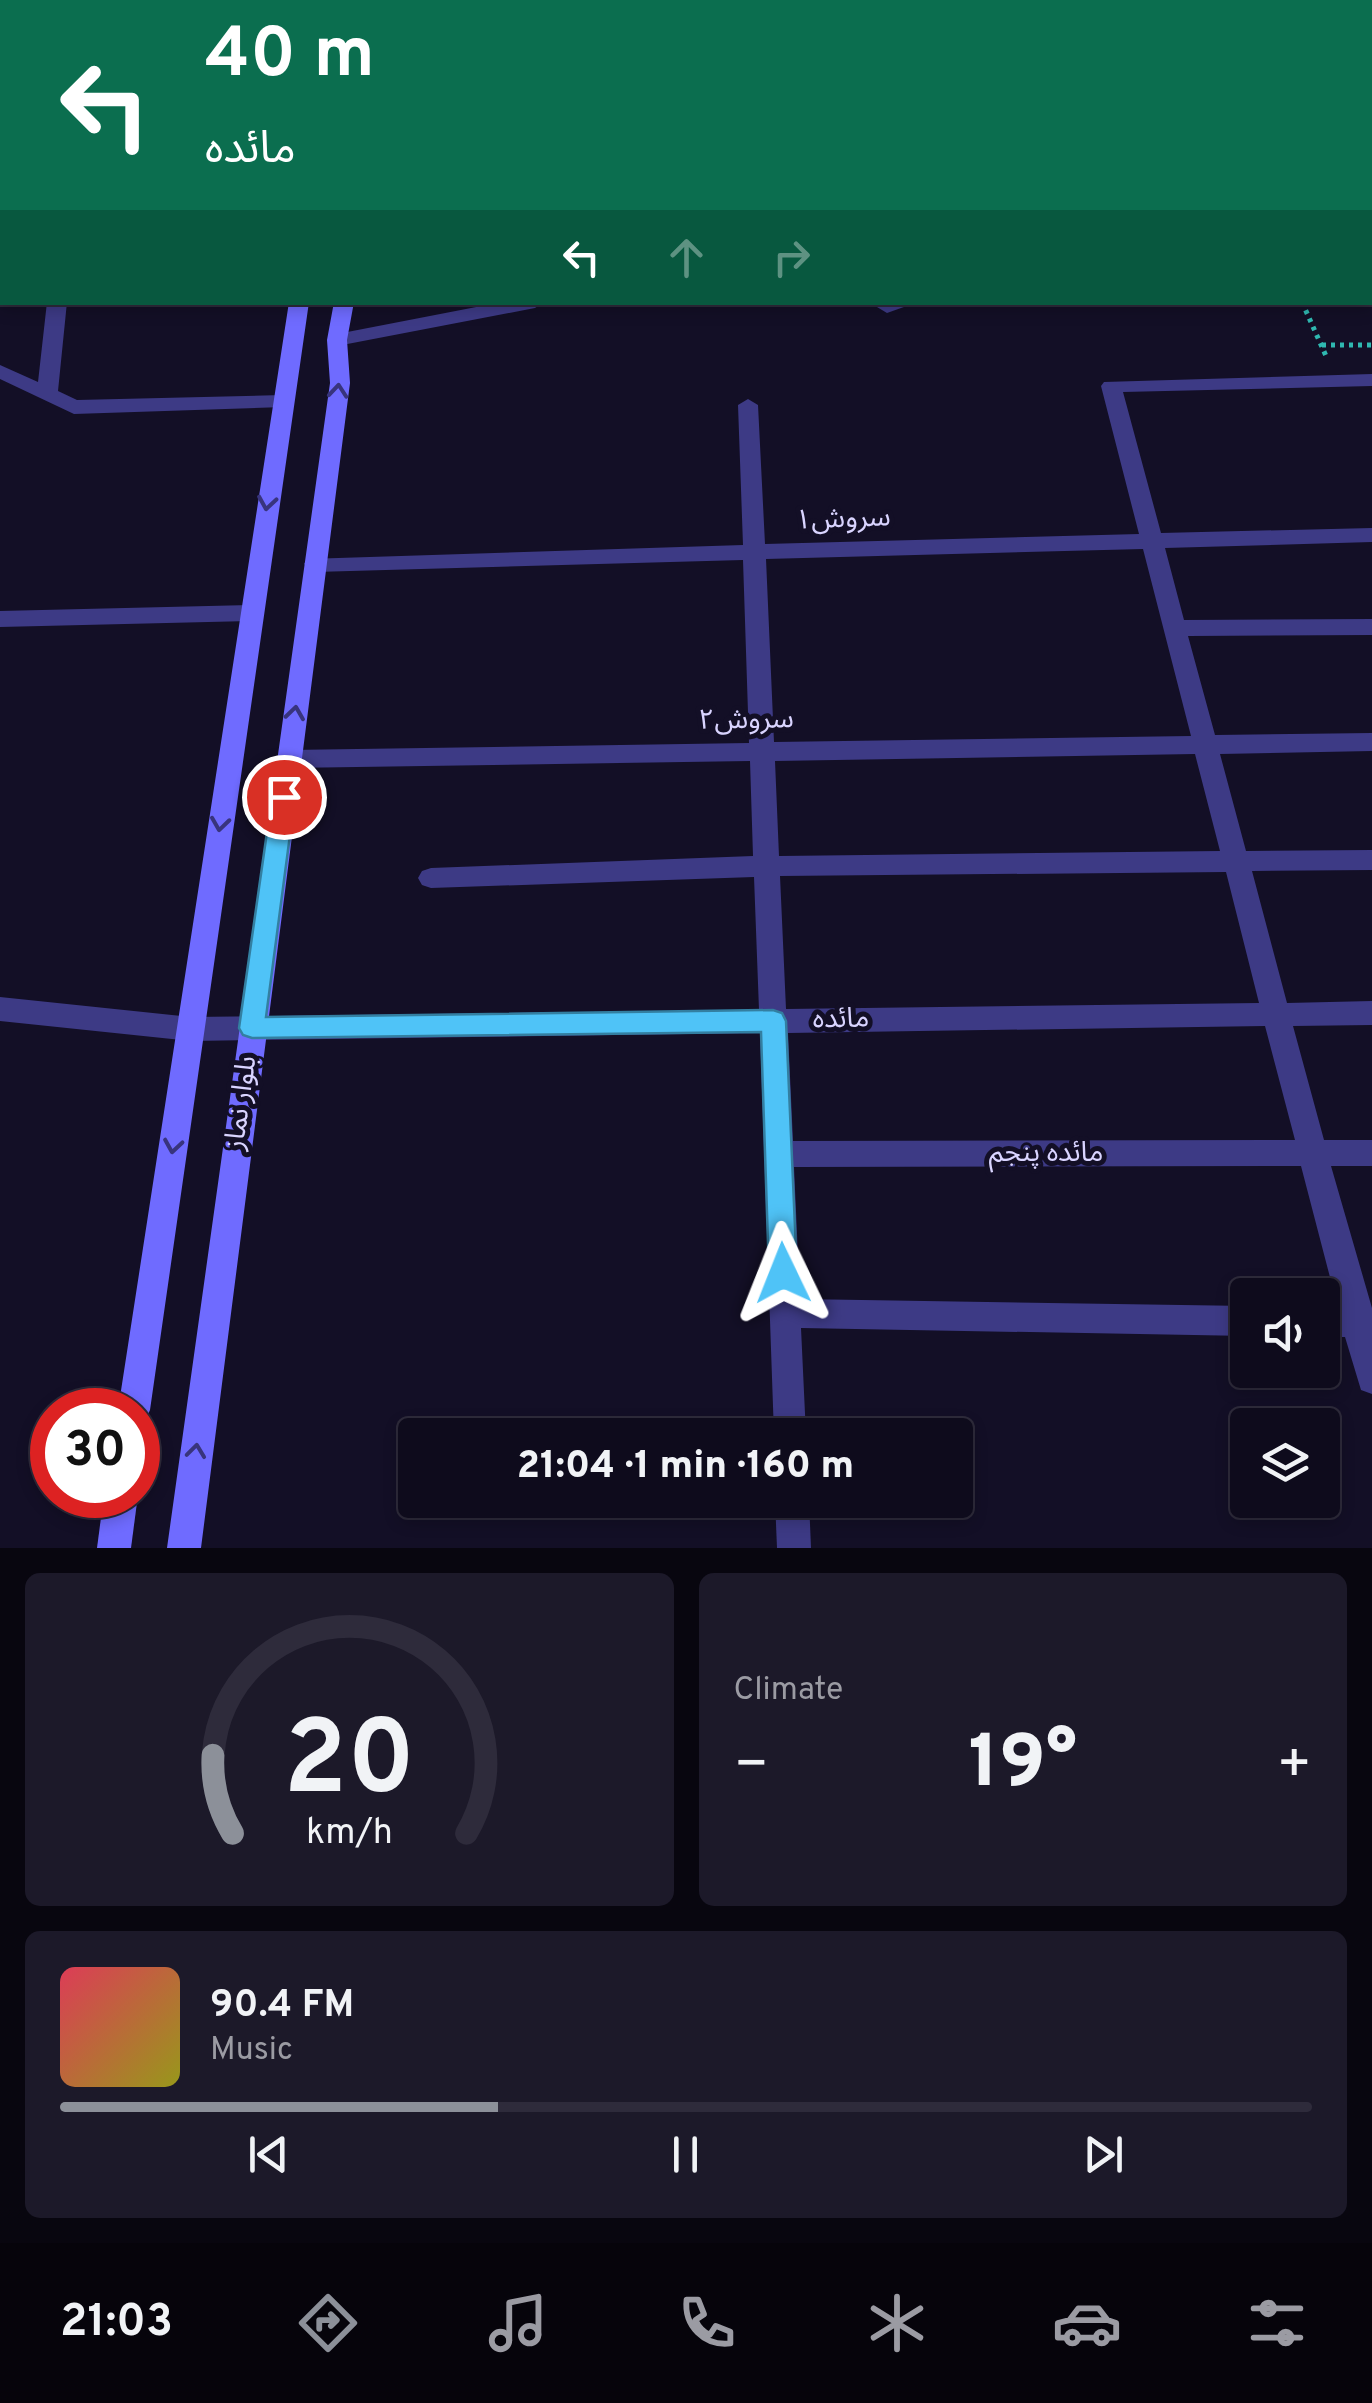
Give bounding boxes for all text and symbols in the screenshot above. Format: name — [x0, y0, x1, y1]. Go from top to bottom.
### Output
text: 40 m — [205, 13, 375, 102]
icon: left — [40, 40, 170, 170]
text: مائده — [205, 122, 296, 179]
icon: left — [554, 230, 609, 285]
icon: ahead — [659, 230, 714, 285]
icon: right — [764, 230, 819, 285]
one-way arrow — [327, 382, 348, 398]
one-way arrow — [258, 494, 279, 511]
street label: سروش۱ — [795, 500, 891, 540]
street label: سروش۲ — [698, 702, 794, 740]
one-way arrow — [284, 705, 305, 721]
pin — [242, 755, 327, 840]
icon: arrive — [257, 770, 312, 825]
one-way arrow — [210, 816, 231, 832]
street label: مائده — [812, 1002, 870, 1038]
street label: بلوار نماز — [217, 1054, 266, 1153]
street label: مائده پنجم — [989, 1136, 1103, 1173]
one-way arrow — [164, 1137, 185, 1154]
position arrow — [731, 1221, 835, 1325]
map controls — [1230, 1278, 1340, 1518]
button: sound — [1230, 1278, 1340, 1388]
speed limit sign: 30 — [30, 1388, 160, 1518]
button: layers — [1230, 1408, 1340, 1518]
one-way arrow — [184, 1443, 205, 1460]
text: 21:04 · 1 min · 160 m — [517, 1443, 854, 1492]
text: Climate — [734, 1671, 843, 1711]
text: 20 — [283, 1699, 415, 1831]
text: 19° — [968, 1719, 1077, 1814]
text: − — [734, 1732, 769, 1802]
text: + — [1277, 1732, 1312, 1802]
text: km/h — [306, 1811, 393, 1857]
text: 90.4 FM — [210, 1982, 354, 2031]
text: Music — [210, 2031, 293, 2071]
icon: previous — [241, 2127, 296, 2182]
icon: pause — [658, 2127, 713, 2182]
icon: next — [1076, 2127, 1131, 2182]
icon: directions — [293, 2288, 363, 2358]
icon: music — [483, 2288, 553, 2358]
icon: phone — [672, 2288, 742, 2358]
icon: climate — [862, 2288, 932, 2358]
icon: car — [1052, 2288, 1122, 2358]
icon: filters — [1242, 2288, 1312, 2358]
text: 21:03 — [60, 2295, 173, 2352]

